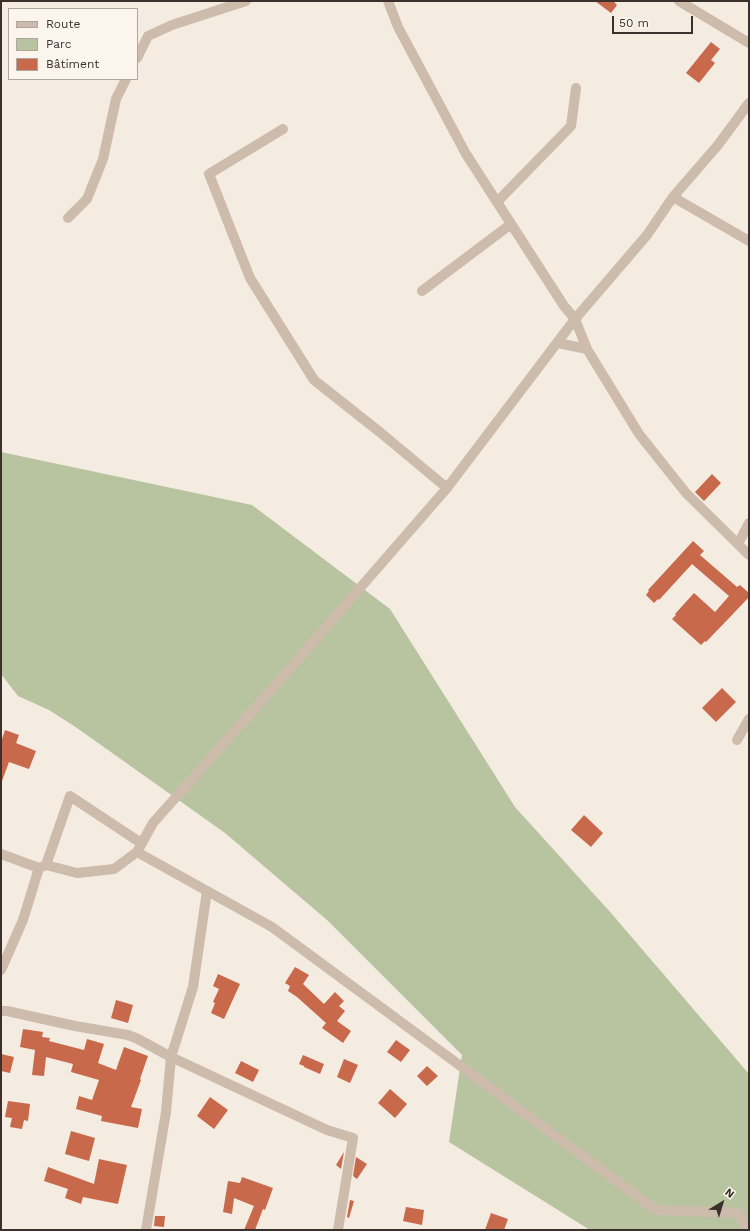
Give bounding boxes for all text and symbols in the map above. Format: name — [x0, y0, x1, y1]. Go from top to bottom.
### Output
legend — [8, 8, 138, 80]
scale bar — [614, 8, 695, 34]
text: 50 m — [619, 16, 649, 30]
text: Route — [46, 17, 80, 31]
text: Parc — [46, 37, 72, 51]
text: Bâtiment — [46, 57, 99, 71]
north arrow — [702, 1183, 742, 1223]
text: N — [722, 1186, 737, 1201]

